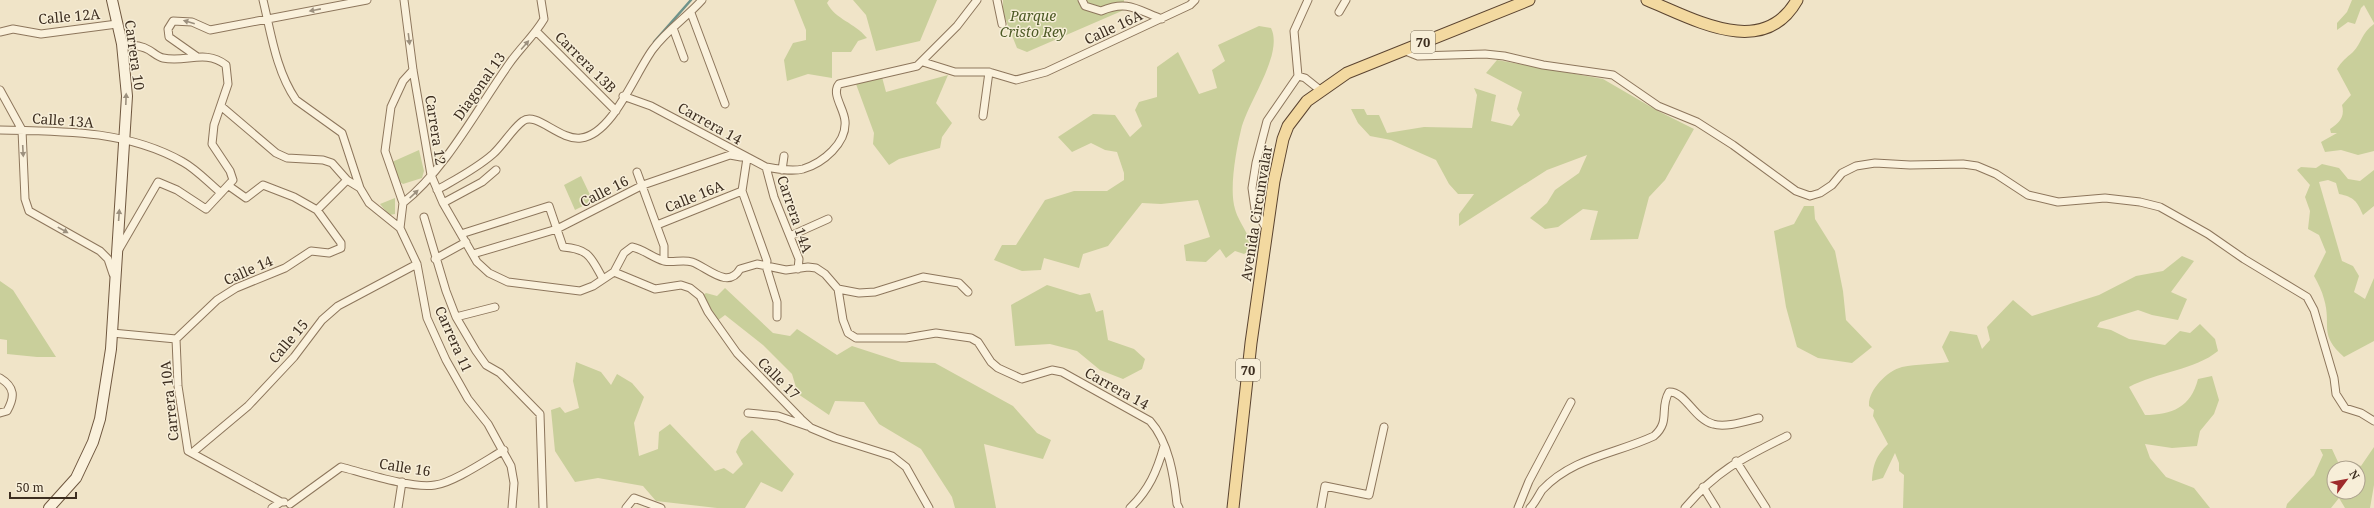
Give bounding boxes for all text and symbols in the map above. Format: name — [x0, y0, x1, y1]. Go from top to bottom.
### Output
street label: Calle 12A — [37, 4, 101, 28]
street label: Calle 16A — [1081, 5, 1145, 49]
park label: Parque Cristo Rey — [1000, 6, 1066, 41]
one-way arrow — [309, 8, 322, 14]
street label: Carrera 10 — [121, 19, 149, 91]
one-way arrow — [182, 19, 194, 25]
street label: Carrera 13B — [551, 27, 621, 97]
road number: 70 — [1411, 31, 1435, 53]
one-way arrow — [406, 33, 412, 45]
one-way arrow — [521, 40, 530, 50]
street label: Diagonal 13 — [449, 48, 509, 124]
one-way arrow — [123, 93, 130, 105]
street label: Carrera 12 — [421, 94, 451, 166]
street label: Carrera 14 — [674, 98, 746, 149]
street label: Calle 13A — [32, 108, 95, 132]
street label: Avenida Circunvalar — [1236, 143, 1276, 282]
one-way arrow — [19, 145, 26, 157]
street label: Calle 16 — [577, 171, 632, 211]
street label: Carrera 14A — [773, 173, 817, 255]
street label: Calle 16A — [662, 176, 726, 216]
one-way arrow — [409, 189, 419, 198]
one-way arrow — [116, 209, 123, 221]
one-way arrow — [57, 226, 69, 233]
street label: Calle 14 — [220, 251, 276, 289]
street label: Carrera 11 — [431, 303, 477, 375]
street label: Calle 15 — [264, 315, 312, 367]
street label: Calle 17 — [754, 353, 804, 403]
road number: 70 — [1236, 359, 1260, 381]
street label: Carrera 10A — [155, 360, 183, 442]
street label: Carrera 14 — [1081, 363, 1153, 414]
street label: Calle 16 — [378, 454, 432, 480]
north arrow — [2326, 460, 2366, 500]
text: N — [2346, 467, 2364, 482]
scale bar — [10, 474, 76, 500]
text: 50 m — [16, 479, 44, 496]

